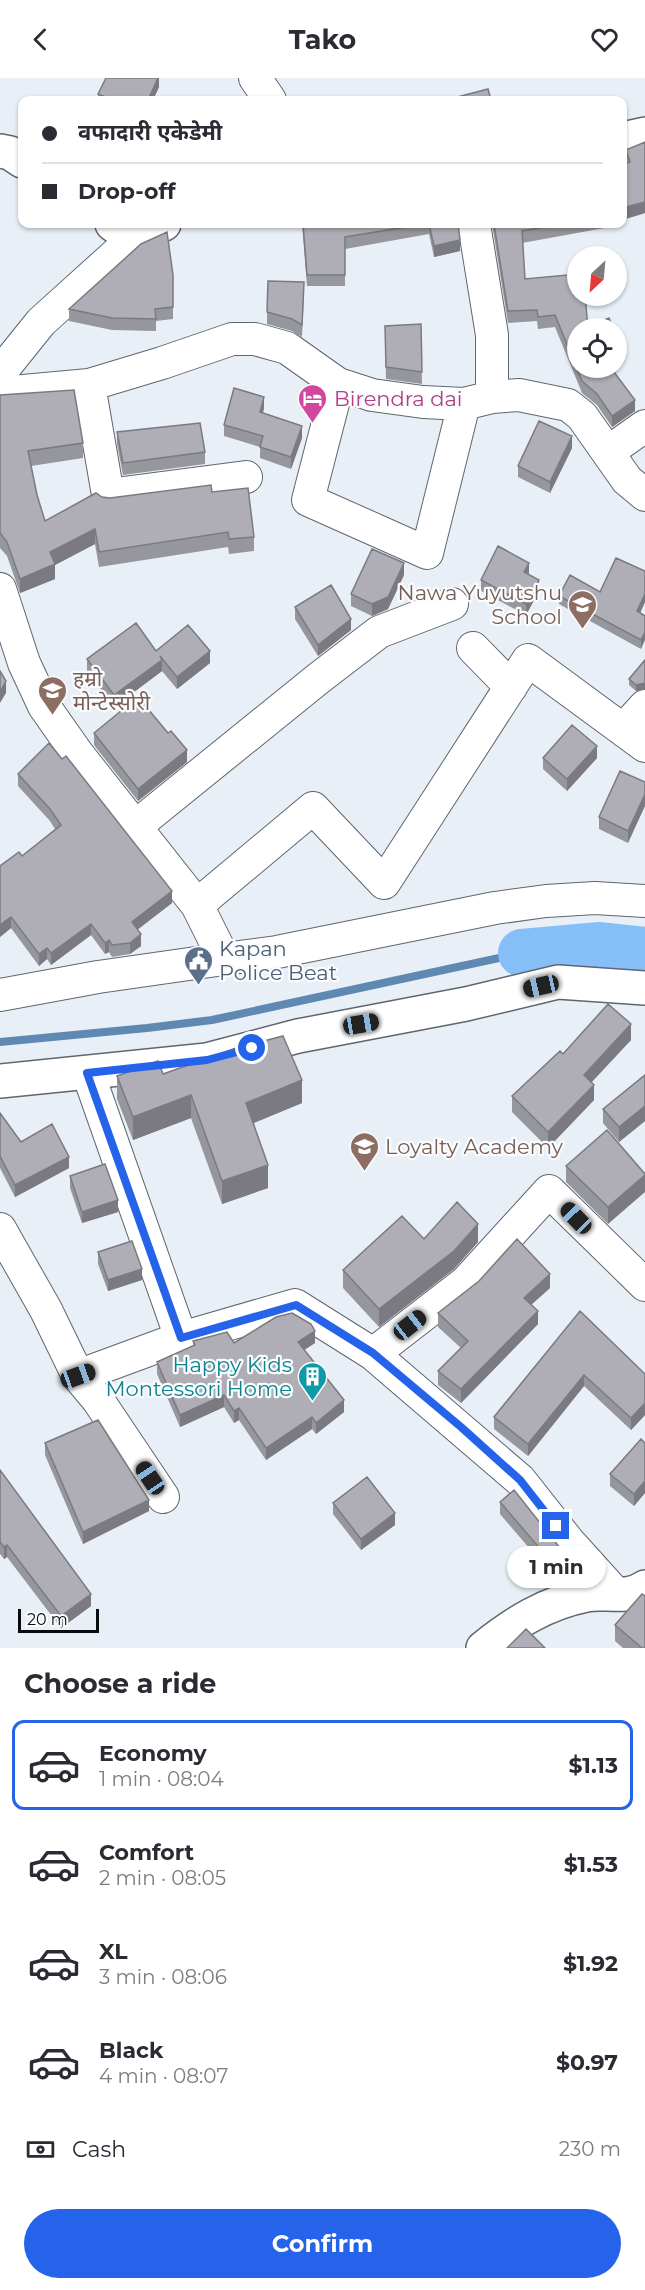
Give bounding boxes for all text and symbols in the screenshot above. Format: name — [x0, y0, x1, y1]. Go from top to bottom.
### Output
icon: back — [24, 23, 57, 56]
text: Tako — [289, 23, 356, 56]
icon: heart — [588, 23, 621, 56]
text: वफादारी एकेडेमी — [78, 119, 222, 146]
text: Drop-off — [78, 178, 176, 205]
north arrow — [567, 246, 627, 306]
map controls — [567, 246, 627, 378]
button: locate — [567, 318, 627, 378]
hotel icon: Birendra dai — [297, 382, 329, 424]
place label: Birendra dai — [334, 386, 463, 411]
place label: Nawa Yuyutshu School — [398, 580, 562, 629]
school or university icon: Nawa Yuyutshu School — [567, 588, 599, 630]
place label: हम्रो मोन्टेस्सोरी — [73, 666, 151, 715]
school or university icon: हम्रो मोन्टेस्सोरी — [36, 674, 68, 716]
place label: Kapan Police Beat — [219, 936, 337, 985]
public building icon: Kapan Police Beat — [182, 944, 214, 986]
car — [521, 973, 561, 999]
car — [342, 1012, 380, 1036]
route start — [238, 1034, 265, 1061]
school or university icon: Loyalty Academy — [348, 1130, 380, 1172]
place label: Loyalty Academy — [385, 1134, 564, 1159]
car — [557, 1199, 595, 1237]
car — [390, 1307, 430, 1343]
place label: Happy Kids Montessori Home — [105, 1352, 292, 1401]
building icon: Happy Kids Montessori Home — [297, 1360, 329, 1402]
car — [58, 1361, 98, 1391]
car — [132, 1458, 168, 1498]
route end — [542, 1512, 569, 1539]
callout: 1 min — [506, 1547, 606, 1589]
text: 1 min — [529, 1555, 584, 1579]
scale bar — [18, 1606, 99, 1634]
text: 20 m — [27, 1610, 68, 1629]
text: Choose a ride — [24, 1667, 216, 1700]
icon: car — [27, 1738, 81, 1792]
text: Economy — [99, 1740, 207, 1767]
text: $1.13 — [569, 1752, 618, 1779]
text: 1 min · 08:04 — [99, 1767, 224, 1791]
icon: car — [27, 1837, 81, 1891]
text: Comfort — [99, 1839, 194, 1866]
text: $1.53 — [564, 1851, 618, 1878]
text: 2 min · 08:05 — [99, 1866, 226, 1890]
icon: car — [27, 1936, 81, 1990]
text: XL — [99, 1938, 128, 1965]
text: $1.92 — [563, 1950, 618, 1977]
text: 3 min · 08:06 — [99, 1965, 227, 1989]
icon: car — [27, 2035, 81, 2089]
text: Black — [99, 2037, 163, 2064]
text: $0.97 — [556, 2049, 618, 2076]
text: 4 min · 08:07 — [99, 2064, 228, 2088]
icon: cash — [24, 2133, 57, 2166]
text: Cash — [72, 2136, 126, 2163]
text: 230 m — [559, 2137, 621, 2161]
button: Confirm — [24, 2209, 621, 2278]

